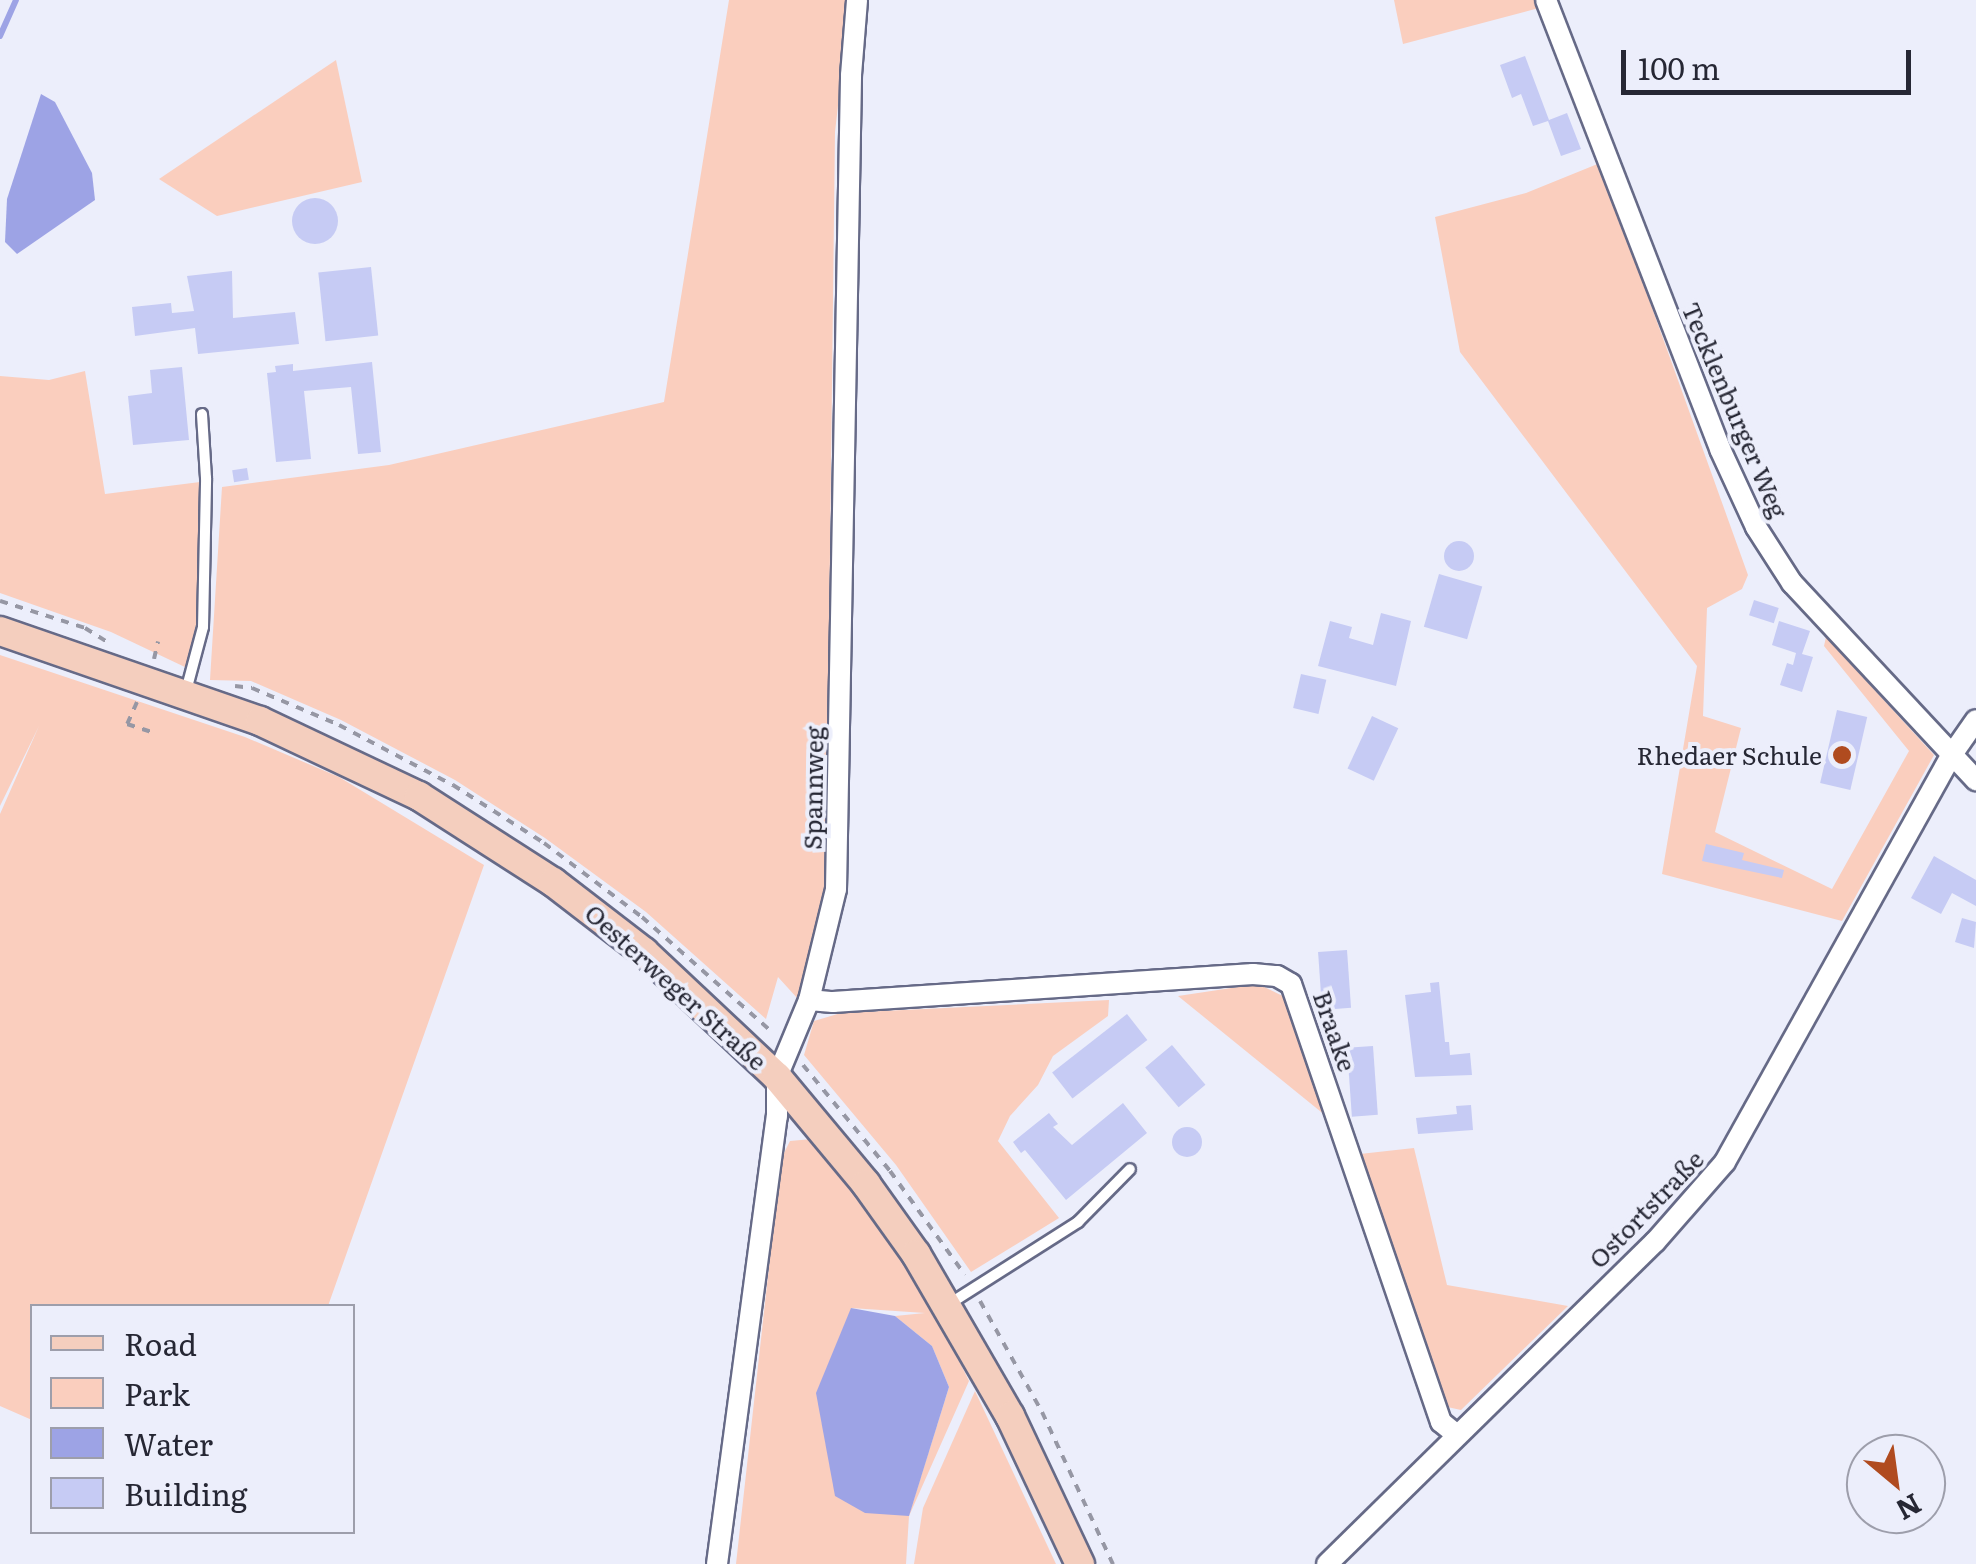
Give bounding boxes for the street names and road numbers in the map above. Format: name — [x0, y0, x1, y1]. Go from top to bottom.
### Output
street label: Tecklenburger Weg — [1676, 298, 1794, 522]
street label: Spannweg — [797, 726, 829, 850]
street label: Oesterweger Straße — [579, 898, 773, 1076]
street label: Braake — [1307, 987, 1363, 1075]
street label: Ostortstraße — [1583, 1144, 1709, 1274]

